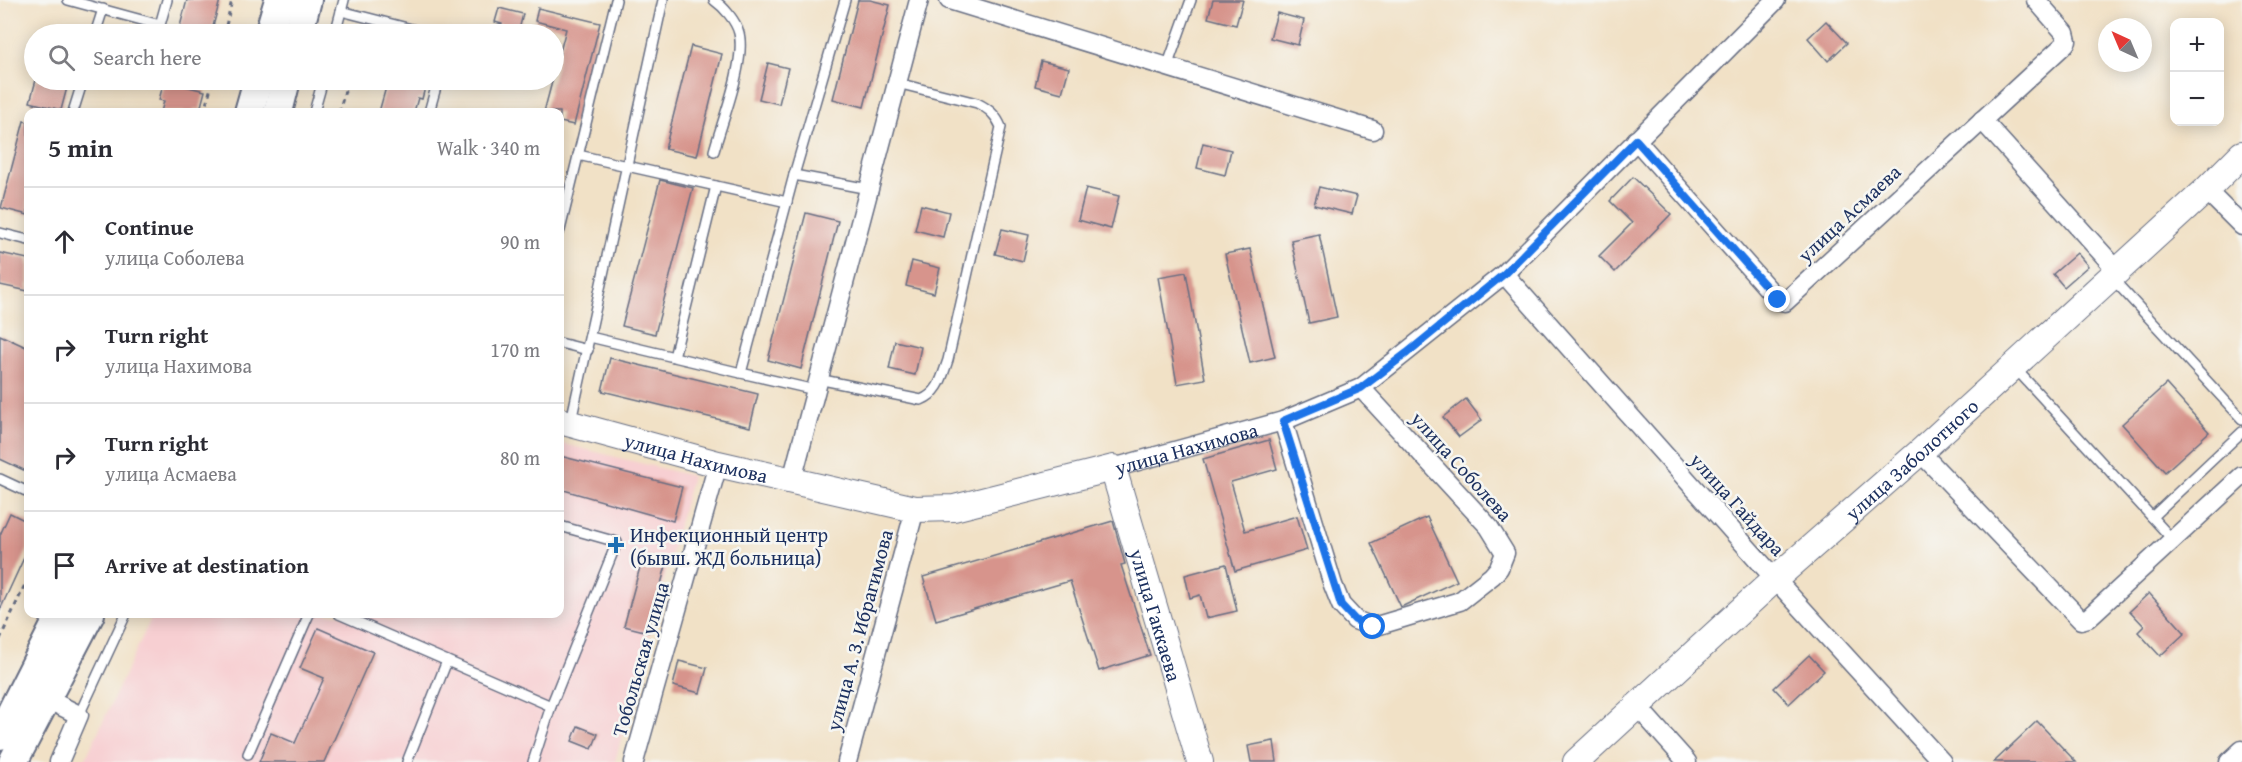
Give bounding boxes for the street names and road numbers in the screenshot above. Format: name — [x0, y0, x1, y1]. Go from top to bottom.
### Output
street label: улица Асмаева — [1790, 157, 1907, 269]
street label: улица Заболотного — [1837, 391, 1984, 527]
street label: улица Соболева — [1404, 404, 1520, 528]
street label: улица Нахимова — [1111, 414, 1261, 482]
street label: улица Нахимова — [620, 424, 771, 490]
street label: улица Гайдара — [1683, 445, 1793, 562]
street label: улица А. З. Ибрагимова — [818, 526, 900, 735]
street label: улица Гаккаева — [1123, 544, 1190, 685]
street label: Тобольская улица — [604, 578, 676, 740]

